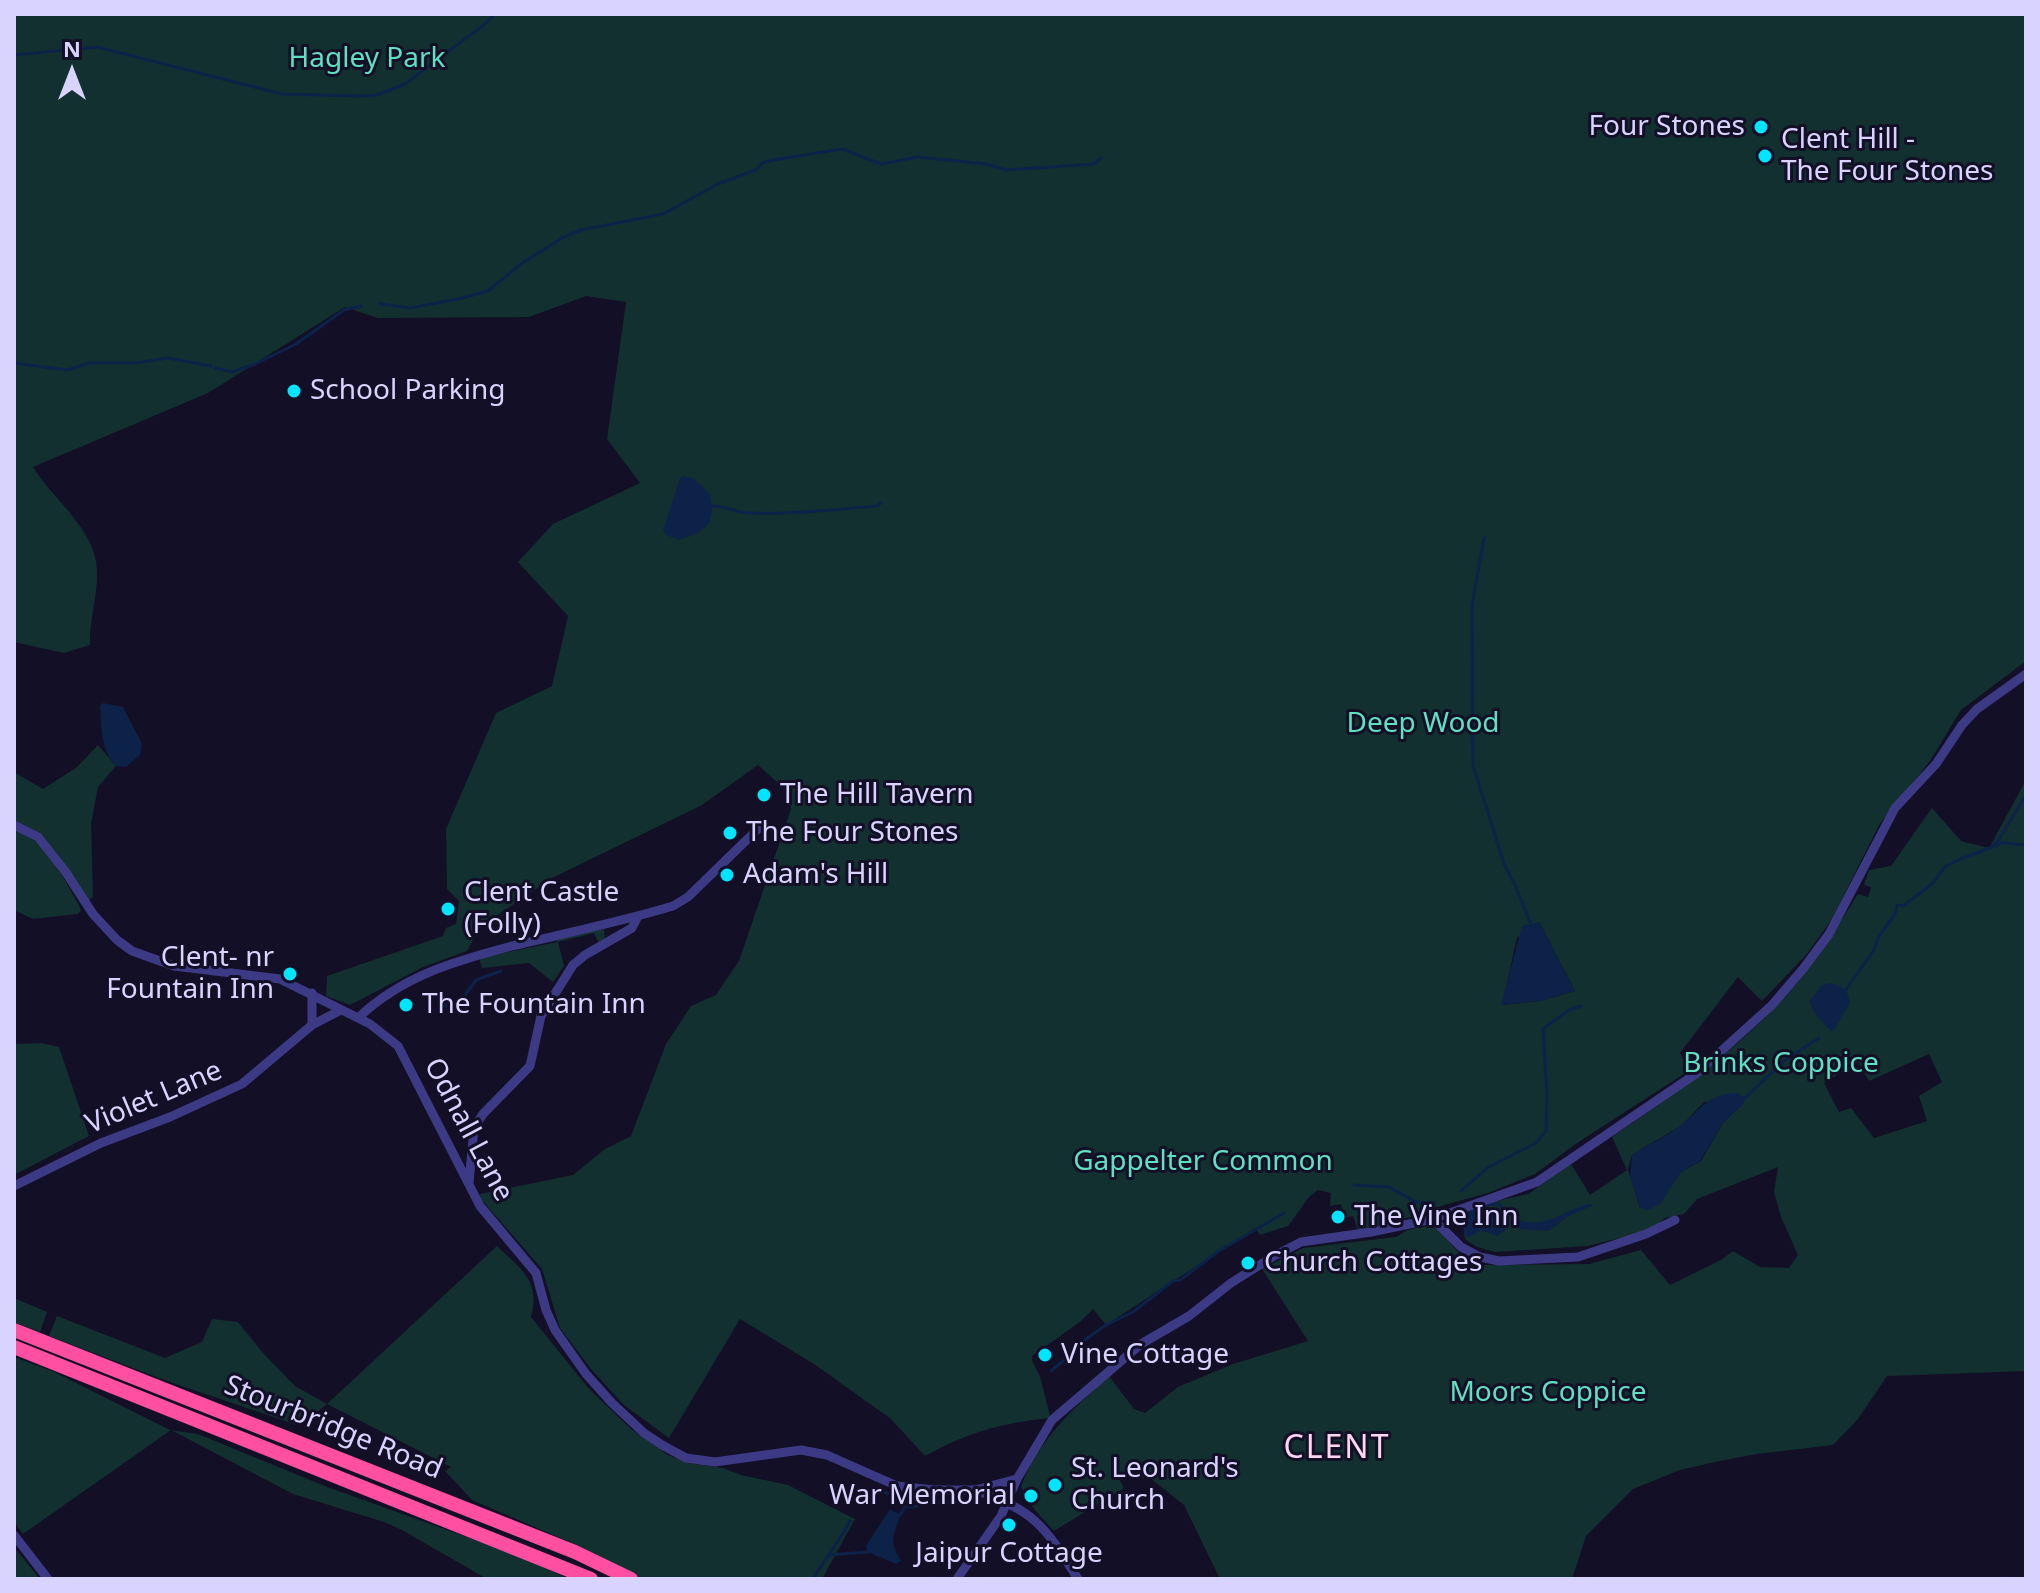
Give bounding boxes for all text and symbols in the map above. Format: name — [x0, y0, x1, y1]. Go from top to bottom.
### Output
north arrow — [32, 32, 112, 112]
text: N — [63, 33, 81, 63]
park label: Hagley Park — [289, 42, 445, 76]
place label: Four Stones — [1588, 110, 1745, 144]
marker: Four Stones — [1752, 118, 1770, 136]
place label: Clent Hill - The Four Stones — [1781, 123, 1993, 189]
marker: Clent Hill - The Four Stones — [1756, 147, 1774, 165]
place label: School Parking — [310, 374, 505, 408]
marker: School Parking — [285, 382, 303, 400]
park label: Deep Wood — [1346, 707, 1500, 741]
place label: The Hill Tavern — [780, 778, 974, 812]
marker: The Hill Tavern — [755, 786, 773, 804]
place label: The Four Stones — [746, 816, 958, 850]
marker: The Four Stones — [721, 824, 739, 842]
place label: Adam's Hill — [743, 858, 888, 892]
marker: Adam's Hill — [718, 866, 736, 884]
place label: Clent Castle (Folly) — [464, 876, 619, 942]
marker: Clent Castle (Folly) — [439, 900, 457, 918]
place label: Clent- nr Fountain Inn — [106, 941, 274, 1007]
marker: Clent- nr Fountain Inn — [281, 965, 299, 983]
place label: The Fountain Inn — [422, 988, 646, 1022]
marker: The Fountain Inn — [397, 996, 415, 1014]
park label: Brinks Coppice — [1683, 1047, 1879, 1081]
street label: Odnall Lane — [416, 1053, 520, 1207]
street label: Violet Lane — [81, 1054, 227, 1142]
park label: Gappelter Common — [1073, 1145, 1333, 1179]
place label: The Vine Inn — [1354, 1200, 1518, 1234]
marker: The Vine Inn — [1329, 1208, 1347, 1226]
place label: Church Cottages — [1264, 1246, 1482, 1280]
marker: Church Cottages — [1239, 1254, 1257, 1272]
place label: Vine Cottage — [1061, 1338, 1229, 1372]
marker: Vine Cottage — [1036, 1346, 1054, 1364]
street label: Stourbridge Road — [219, 1369, 447, 1487]
park label: Moors Coppice — [1449, 1376, 1647, 1410]
district label: CLENT — [1284, 1430, 1390, 1468]
place label: St. Leonard's Church — [1071, 1452, 1239, 1518]
marker: St. Leonard's Church — [1046, 1476, 1064, 1494]
place label: War Memorial — [829, 1479, 1015, 1513]
marker: War Memorial — [1022, 1487, 1040, 1505]
marker: Jaipur Cottage — [1000, 1516, 1018, 1534]
place label: Jaipur Cottage — [915, 1537, 1103, 1571]

